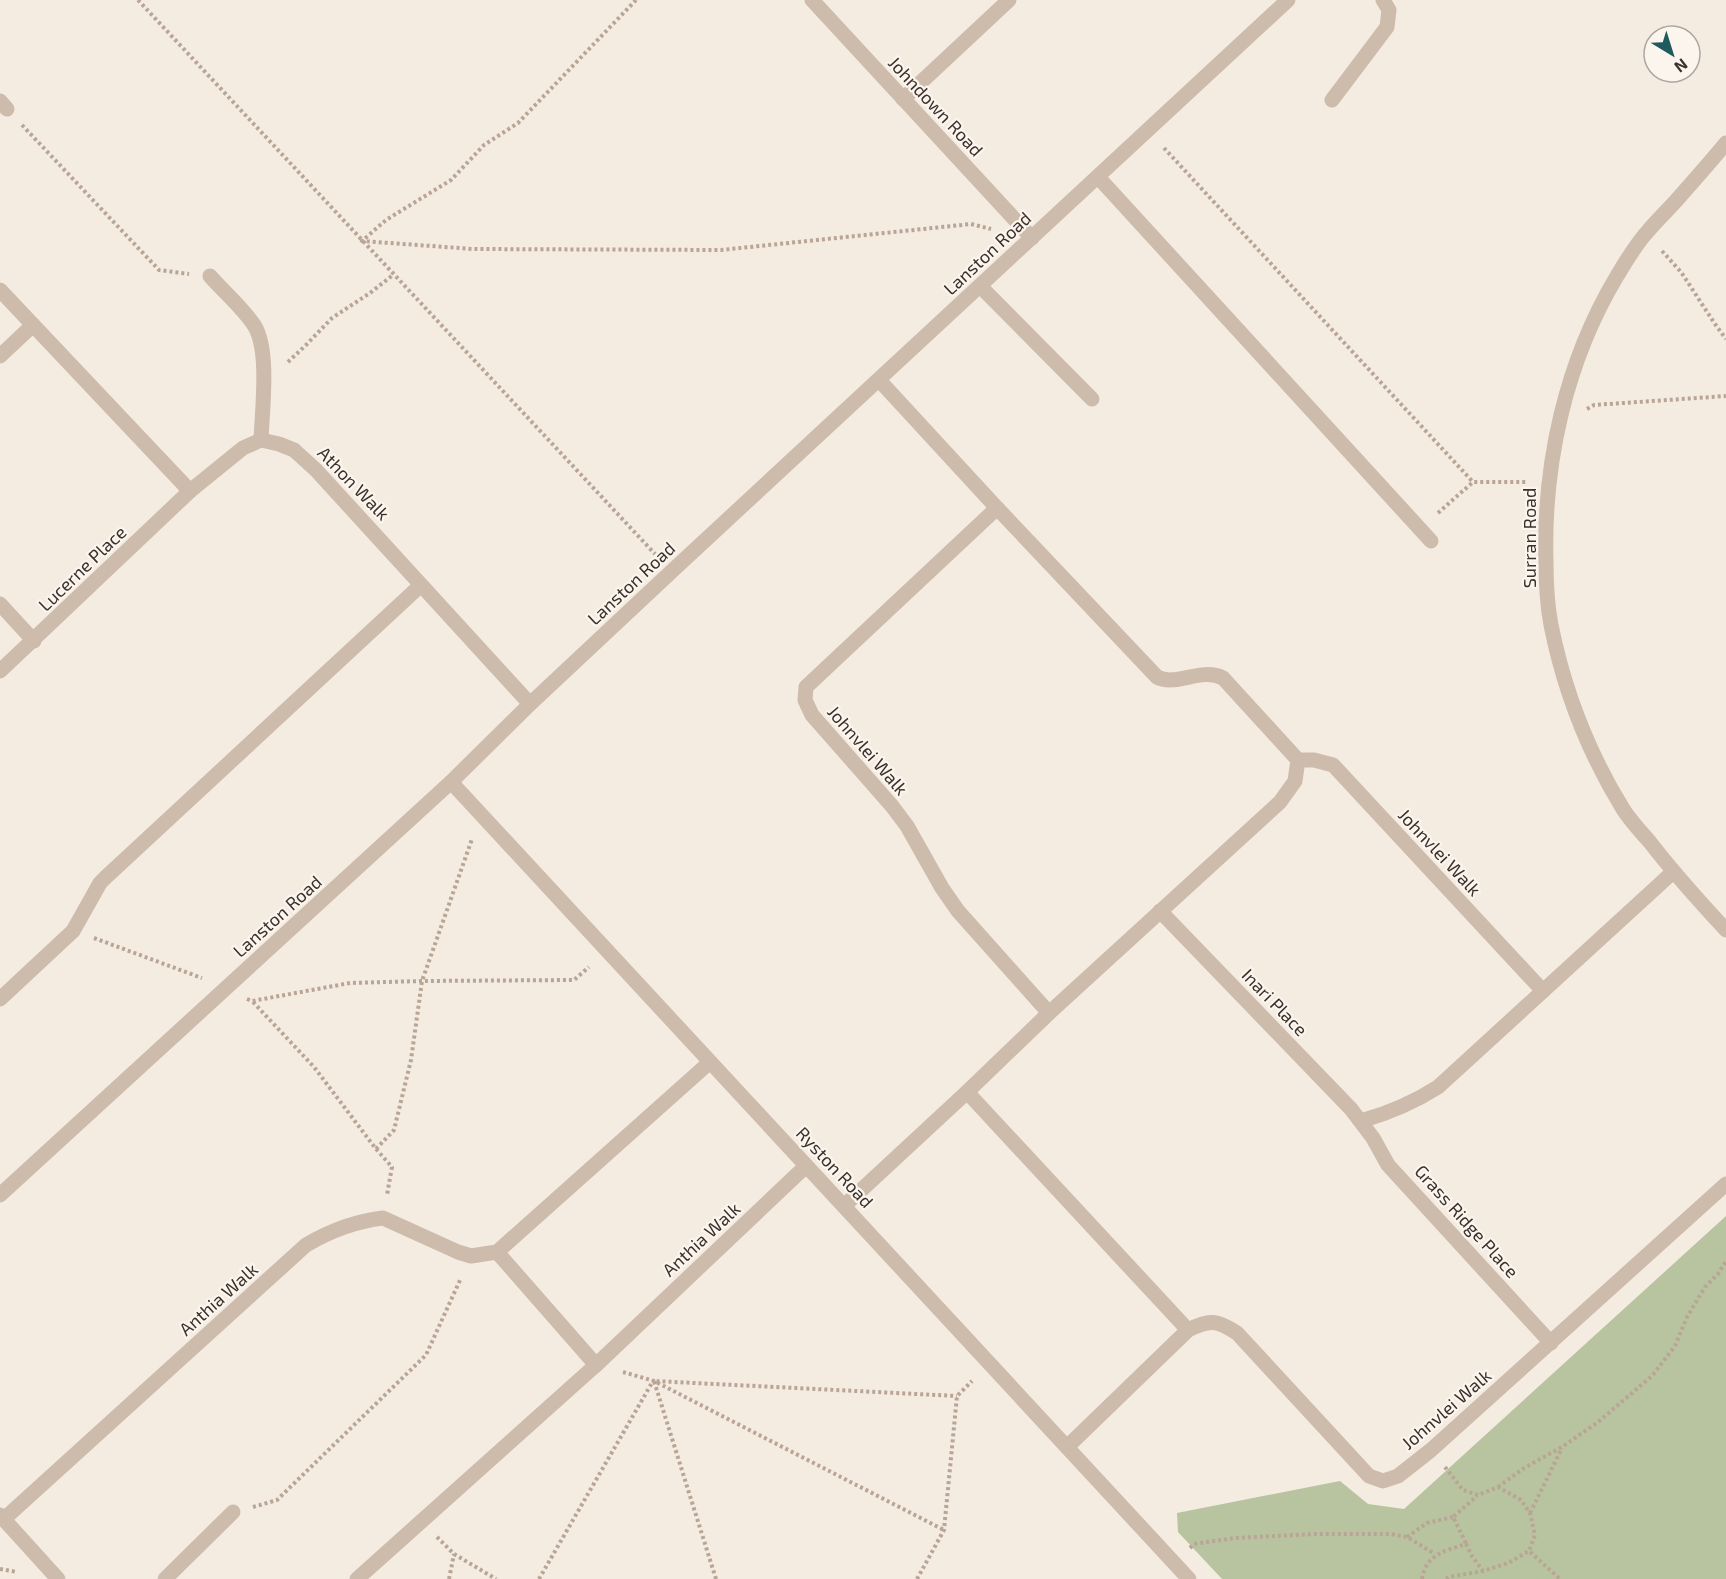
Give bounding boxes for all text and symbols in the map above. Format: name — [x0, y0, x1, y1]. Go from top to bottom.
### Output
north arrow — [1642, 24, 1702, 84]
street label: Johndown Road — [884, 52, 988, 160]
text: N — [1671, 55, 1692, 77]
street label: Lanston Road — [939, 207, 1035, 299]
street label: Athon Walk — [313, 442, 395, 524]
street label: Surran Road — [1518, 488, 1540, 588]
street label: Lucerne Place — [34, 521, 130, 615]
street label: Lanston Road — [583, 537, 679, 629]
street label: Johnvlei Walk — [823, 701, 913, 799]
street label: Johnvlei Walk — [1394, 804, 1486, 900]
street label: Lanston Road — [228, 870, 326, 962]
street label: Inari Place — [1238, 964, 1312, 1040]
street label: Ryston Road — [792, 1122, 878, 1212]
street label: Grass Ridge Place — [1411, 1160, 1523, 1282]
street label: Anthia Walk — [658, 1197, 744, 1281]
street label: Anthia Walk — [174, 1258, 262, 1340]
street label: Johnvlei Walk — [1397, 1364, 1495, 1454]

